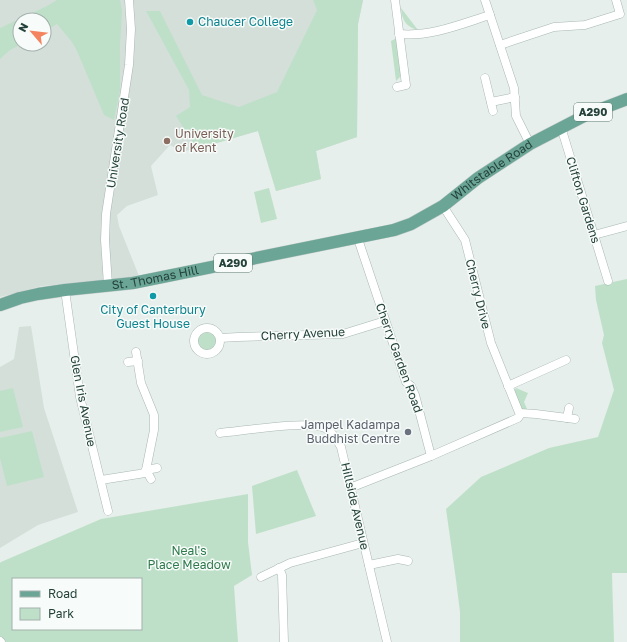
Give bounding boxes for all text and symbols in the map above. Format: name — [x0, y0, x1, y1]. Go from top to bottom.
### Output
north arrow — [12, 12, 52, 52]
place label: Chaucer College — [198, 14, 293, 29]
marker: Chaucer College — [185, 17, 195, 27]
text: N — [15, 20, 30, 34]
street label: University Road — [103, 97, 132, 189]
road number: A290 — [574, 103, 612, 121]
place label: University of Kent — [175, 126, 234, 155]
marker: University of Kent — [162, 136, 172, 146]
street label: Whitstable Road — [448, 137, 535, 203]
street label: Clifton Gardens — [563, 155, 604, 245]
road number: A290 — [214, 254, 252, 272]
street label: Cherry Drive — [463, 257, 494, 331]
street label: St. Thomas Hill — [111, 262, 200, 292]
marker: City of Canterbury Guest House — [148, 291, 158, 301]
street label: Cherry Garden Road — [373, 301, 426, 415]
place label: City of Canterbury Guest House — [100, 302, 206, 331]
street label: Cherry Avenue — [260, 324, 345, 343]
street label: Glen Iris Avenue — [67, 354, 100, 448]
place label: Jampel Kadampa Buddhist Centre — [301, 417, 400, 446]
marker: Jampel Kadampa Buddhist Centre — [403, 427, 413, 437]
street label: Hillside Avenue — [338, 461, 373, 551]
park label: Neal's Place Meadow — [147, 543, 231, 572]
legend — [12, 578, 142, 630]
text: Road — [48, 586, 77, 601]
text: Park — [48, 606, 74, 621]

